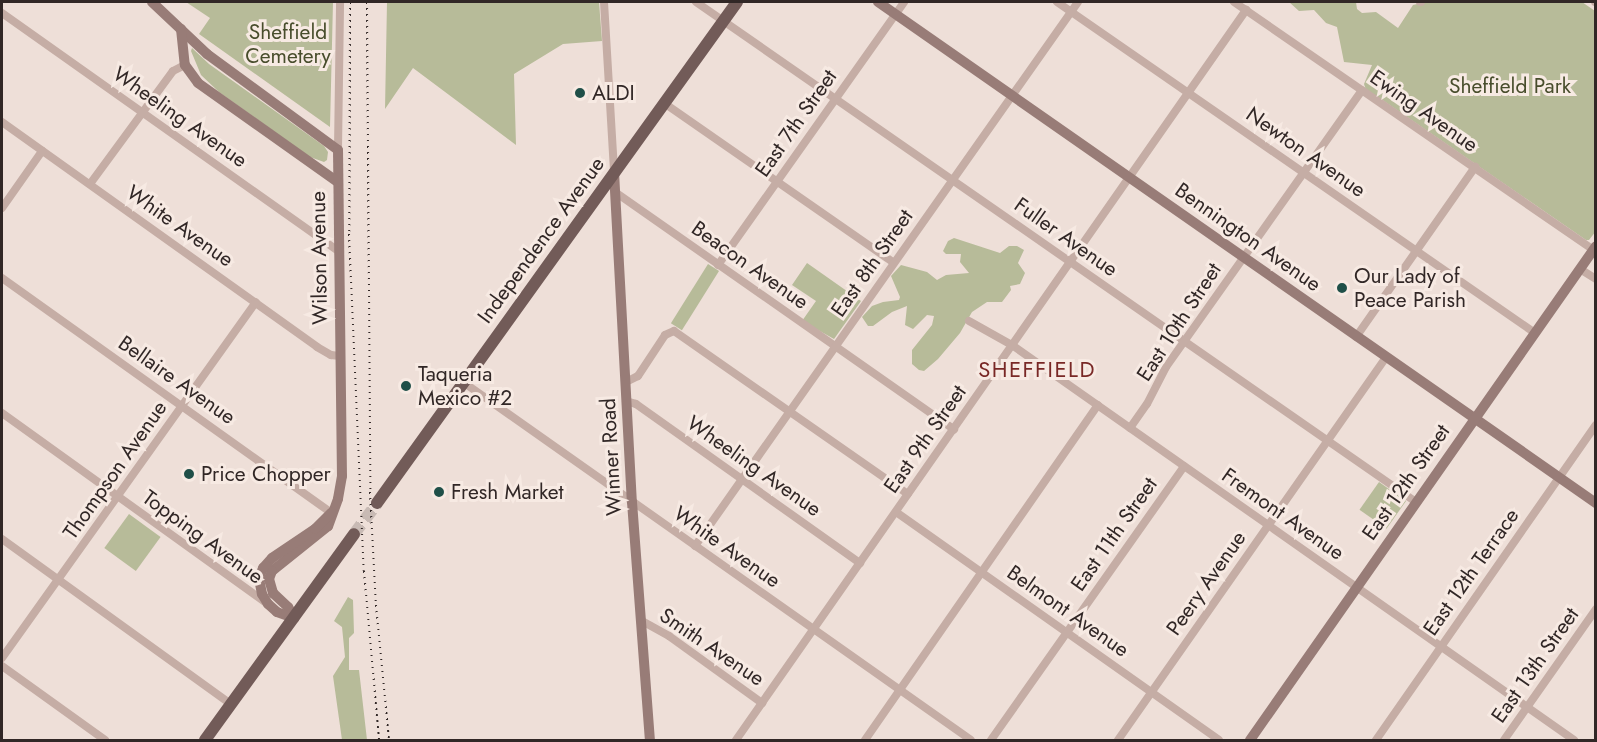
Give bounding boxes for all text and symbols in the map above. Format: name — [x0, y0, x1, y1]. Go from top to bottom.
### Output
park label: Sheffield Cemetery — [245, 19, 331, 69]
street label: Wheeling Avenue — [108, 61, 252, 173]
street label: East 7th Street — [750, 65, 842, 181]
street label: Ewing Avenue — [1365, 65, 1483, 157]
park label: Sheffield Park — [1449, 73, 1571, 99]
place label: ALDI — [592, 80, 635, 106]
marker: ALDI — [573, 86, 587, 100]
street label: Newton Avenue — [1241, 101, 1371, 203]
street label: Independence Avenue — [472, 152, 610, 328]
street label: Bennington Avenue — [1170, 177, 1326, 297]
street label: White Avenue — [122, 180, 238, 272]
street label: Wilson Avenue — [305, 191, 333, 325]
street label: Fuller Avenue — [1009, 192, 1123, 282]
street label: East 8th Street — [826, 204, 918, 322]
street label: Beacon Avenue — [687, 215, 813, 315]
street label: East 10th Street — [1131, 258, 1227, 386]
place label: Our Lady of Peace Parish — [1354, 263, 1466, 313]
marker: Our Lady of Peace Parish — [1335, 281, 1349, 295]
street label: Bellaire Avenue — [114, 330, 240, 430]
district label: SHEFFIELD — [978, 357, 1096, 383]
place label: Taqueria Mexico #2 — [418, 361, 512, 411]
marker: Taqueria Mexico #2 — [399, 379, 413, 393]
street label: East 9th Street — [879, 380, 971, 498]
street label: Thompson Avenue — [58, 396, 172, 544]
street label: Winner Road — [595, 397, 627, 517]
street label: Wheeling Avenue — [682, 410, 826, 522]
street label: East 12th Street — [1357, 419, 1455, 545]
place label: Price Chopper — [201, 461, 331, 487]
street label: Fremont Avenue — [1217, 463, 1349, 565]
marker: Price Chopper — [182, 467, 196, 481]
street label: East 11th Street — [1066, 472, 1162, 596]
place label: Fresh Market — [451, 479, 564, 505]
street label: Topping Avenue — [138, 485, 268, 589]
marker: Fresh Market — [432, 485, 446, 499]
street label: White Avenue — [669, 501, 785, 593]
street label: East 12th Terrace — [1418, 504, 1524, 640]
street label: Peery Avenue — [1161, 526, 1251, 640]
street label: Belmont Avenue — [1002, 560, 1134, 662]
street label: Smith Avenue — [655, 603, 769, 691]
street label: East 13th Street — [1486, 603, 1584, 727]

